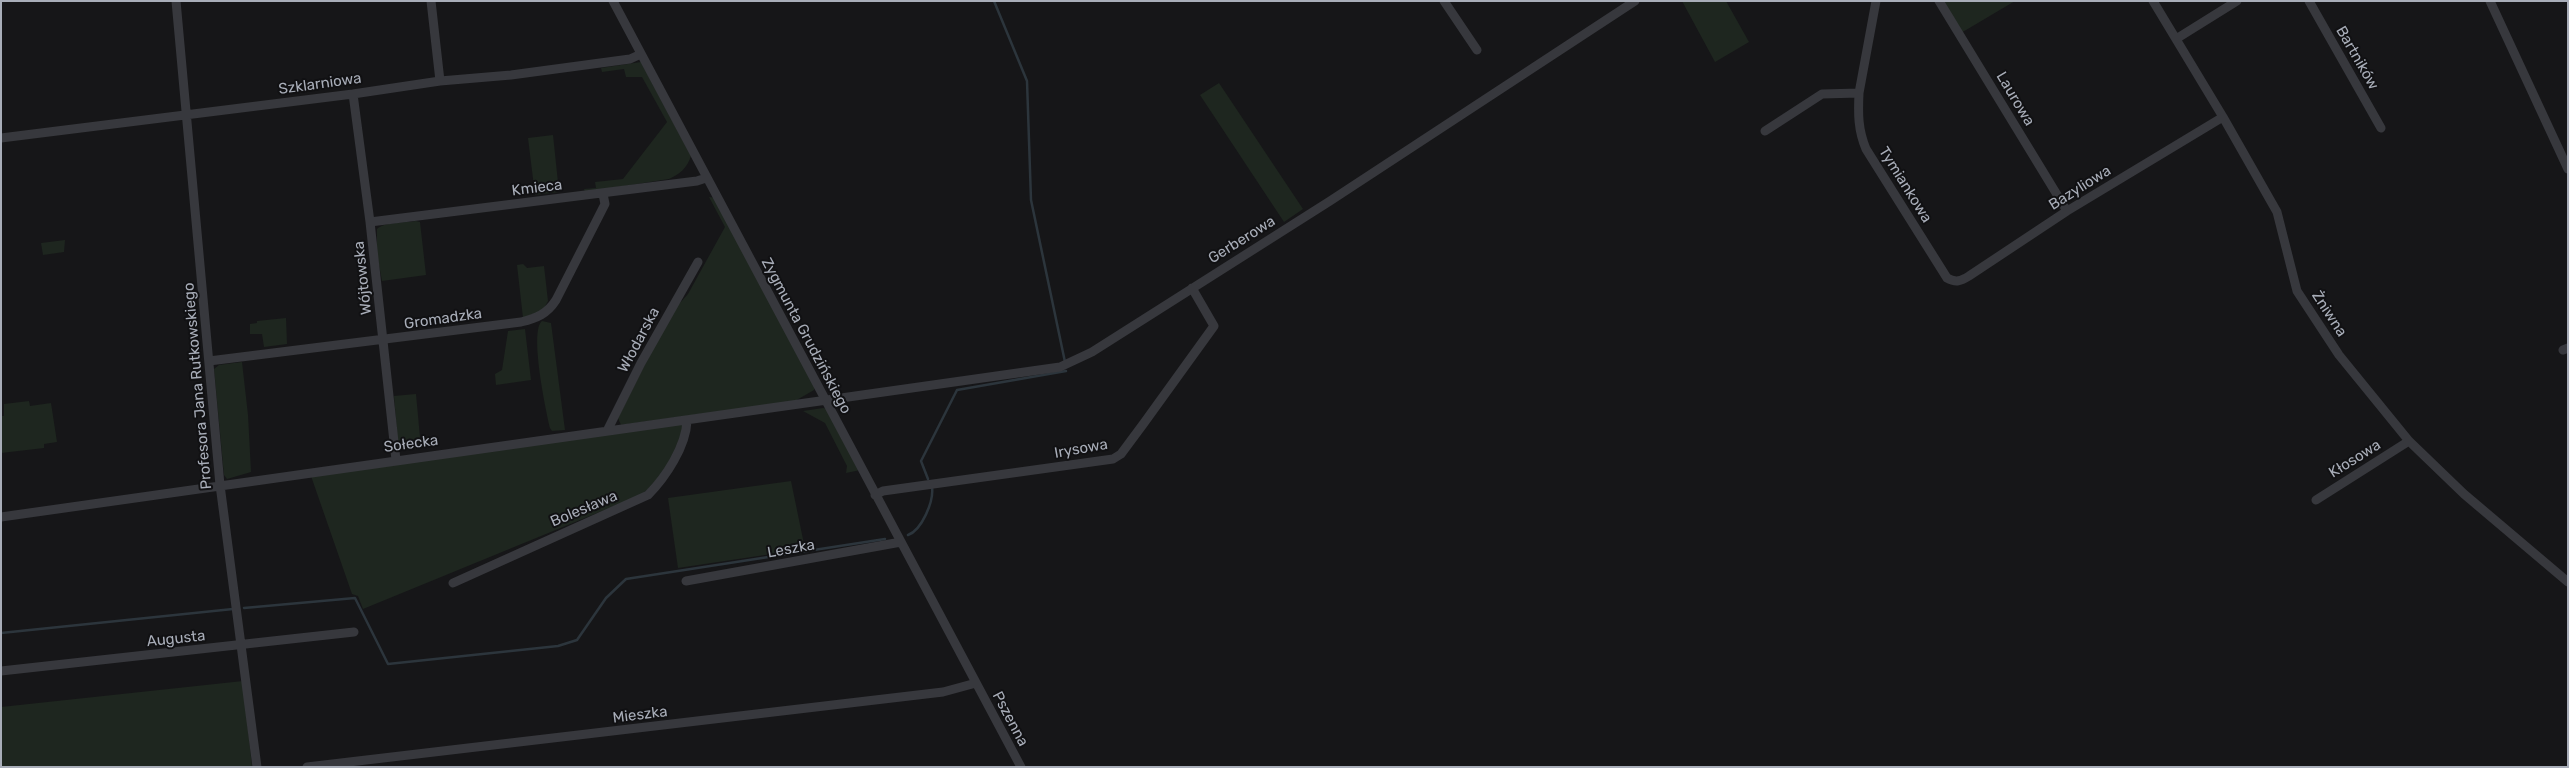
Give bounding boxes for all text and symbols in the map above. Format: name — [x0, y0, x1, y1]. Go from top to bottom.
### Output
street label: Bartników — [2332, 23, 2382, 93]
street label: Szklarniowa — [277, 69, 363, 99]
street label: Laurowa — [1992, 69, 2038, 129]
street label: Tymiankowa — [1875, 144, 1935, 226]
street label: Bazyliowa — [2046, 162, 2114, 214]
street label: Kmieca — [511, 176, 563, 200]
street label: Gerberowa — [1205, 212, 1279, 268]
street label: Wójtowska — [350, 240, 376, 316]
street label: Zygmunta Grudzińskiego — [757, 255, 855, 417]
street label: Profesora Jana Rutkowskiego — [180, 282, 216, 490]
street label: Żniwna — [2308, 288, 2350, 340]
street label: Włodarska — [614, 304, 664, 376]
street label: Gromadzka — [403, 305, 483, 333]
street label: Sołecka — [383, 431, 439, 457]
street label: Irysowa — [1053, 435, 1109, 463]
street label: Kłosowa — [2326, 436, 2384, 482]
street label: Bolesława — [548, 487, 620, 531]
street label: Leszka — [766, 536, 816, 562]
street label: Augusta — [146, 627, 206, 651]
street label: Pszenna — [988, 688, 1032, 750]
street label: Mieszka — [612, 703, 668, 727]

